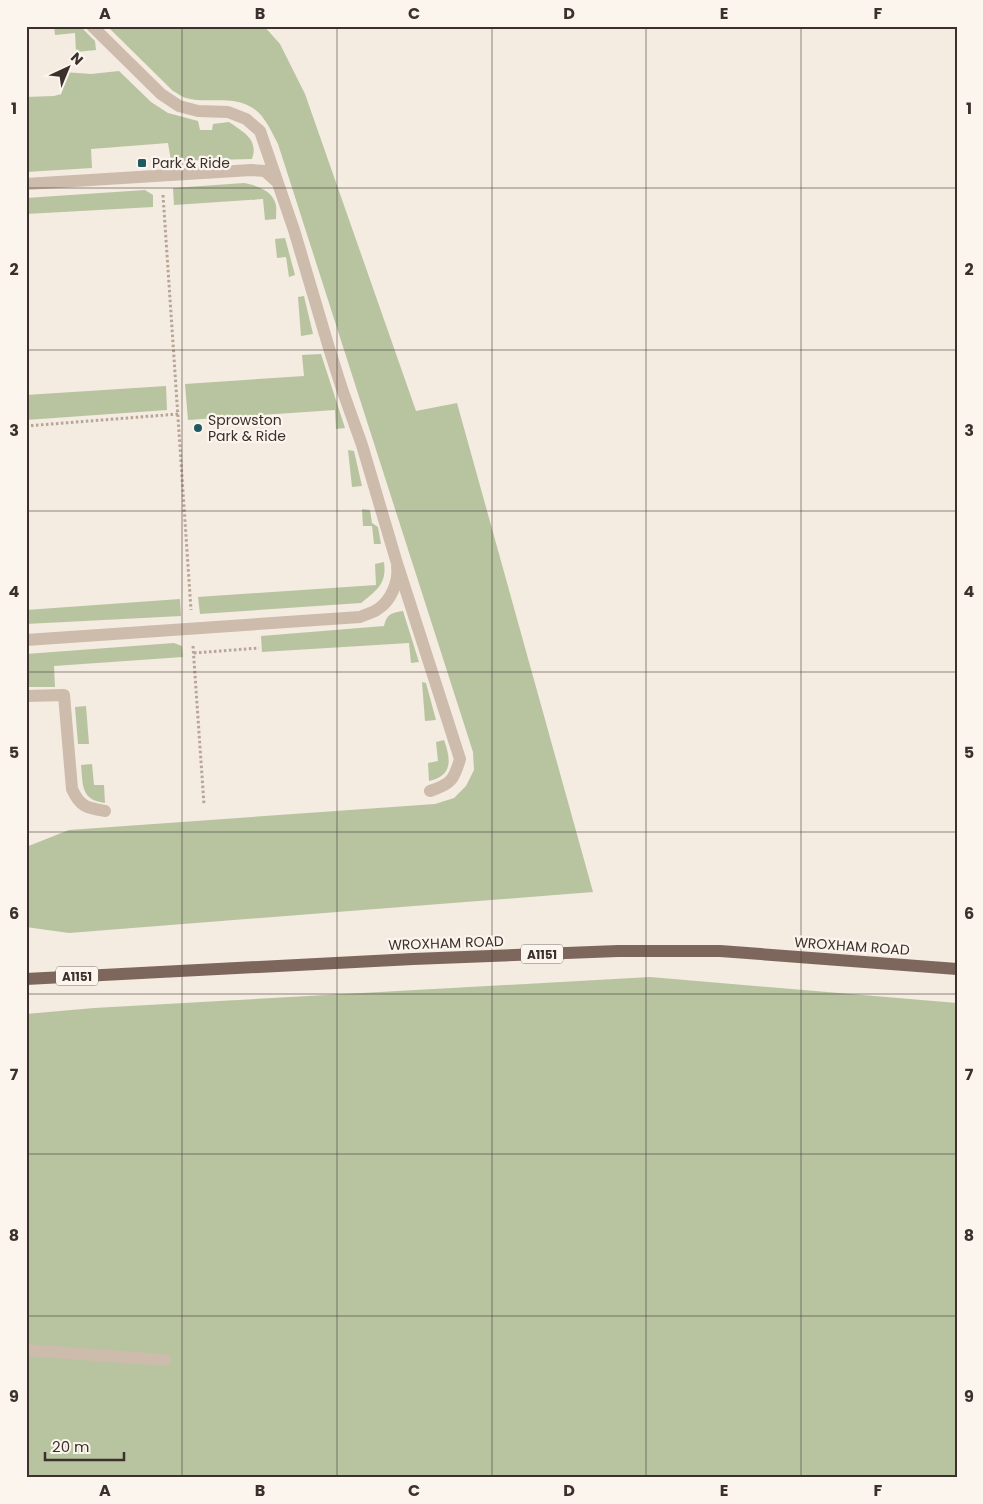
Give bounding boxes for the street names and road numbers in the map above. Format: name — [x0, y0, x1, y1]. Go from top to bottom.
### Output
street label: WROXHAM ROAD — [388, 931, 504, 955]
street label: WROXHAM ROAD — [794, 932, 910, 960]
road number: A1151 — [521, 944, 563, 964]
road number: A1151 — [56, 966, 98, 986]

